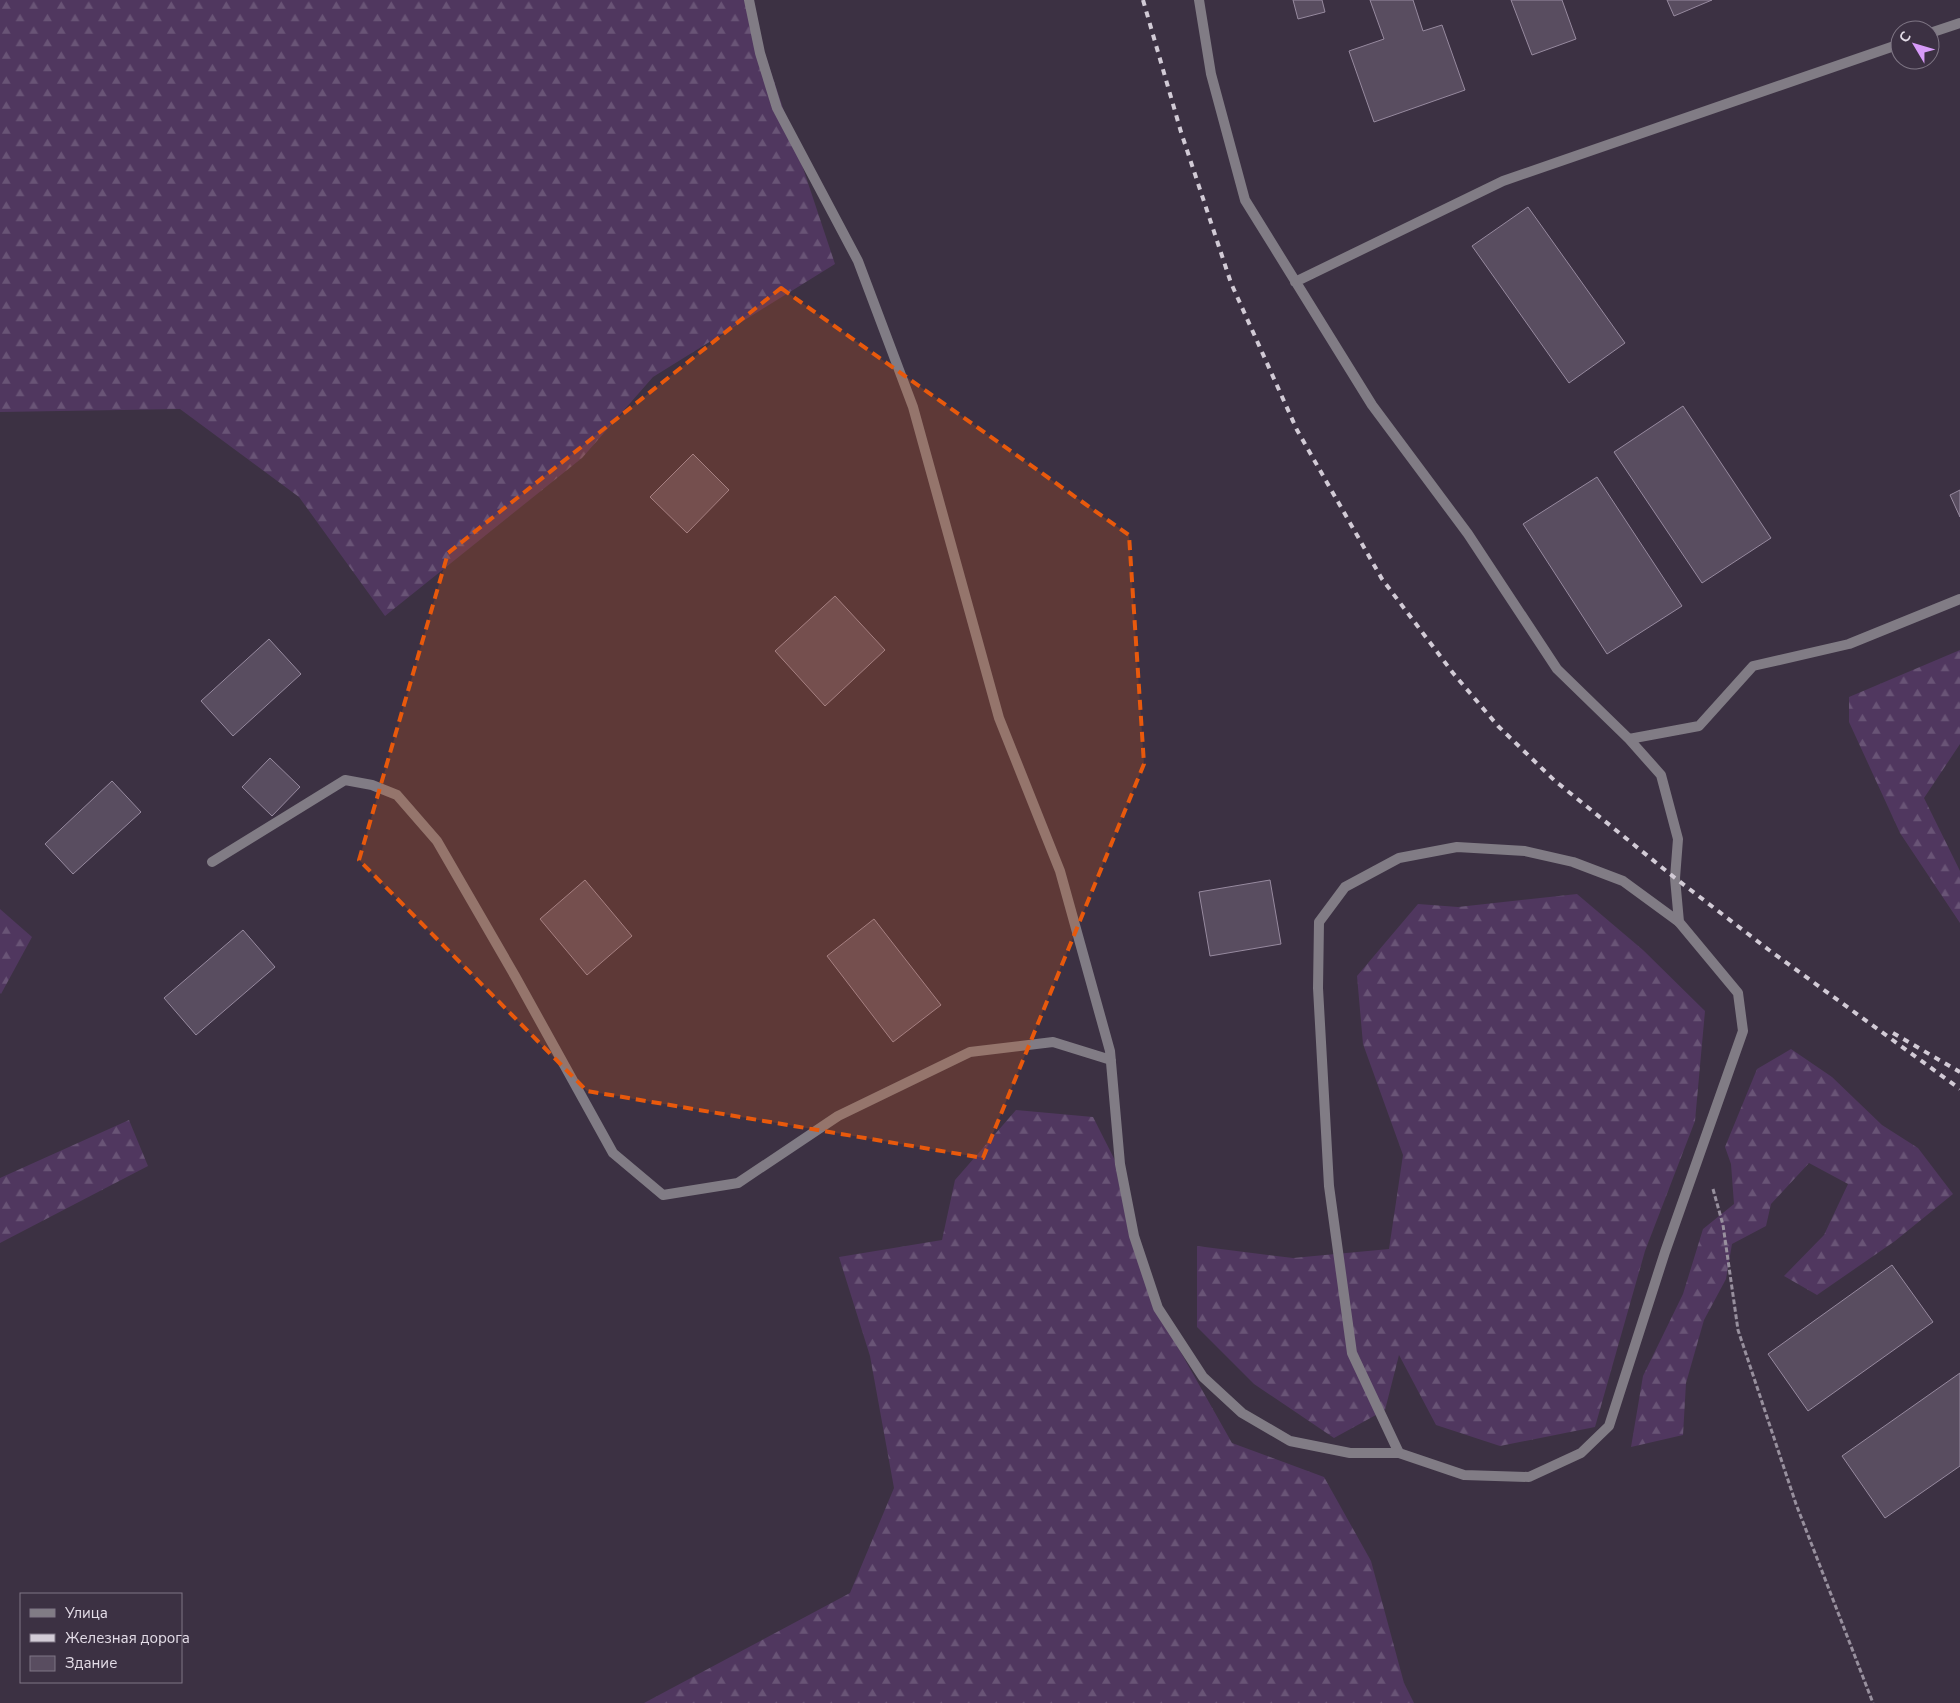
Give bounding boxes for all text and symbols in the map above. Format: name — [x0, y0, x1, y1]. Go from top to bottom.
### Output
north arrow — [1890, 20, 1940, 70]
text: С — [1895, 27, 1916, 47]
legend — [20, 1593, 182, 1683]
text: Улица — [64, 1603, 108, 1623]
text: Железная дорога — [65, 1628, 190, 1648]
text: Здание — [65, 1653, 117, 1673]

